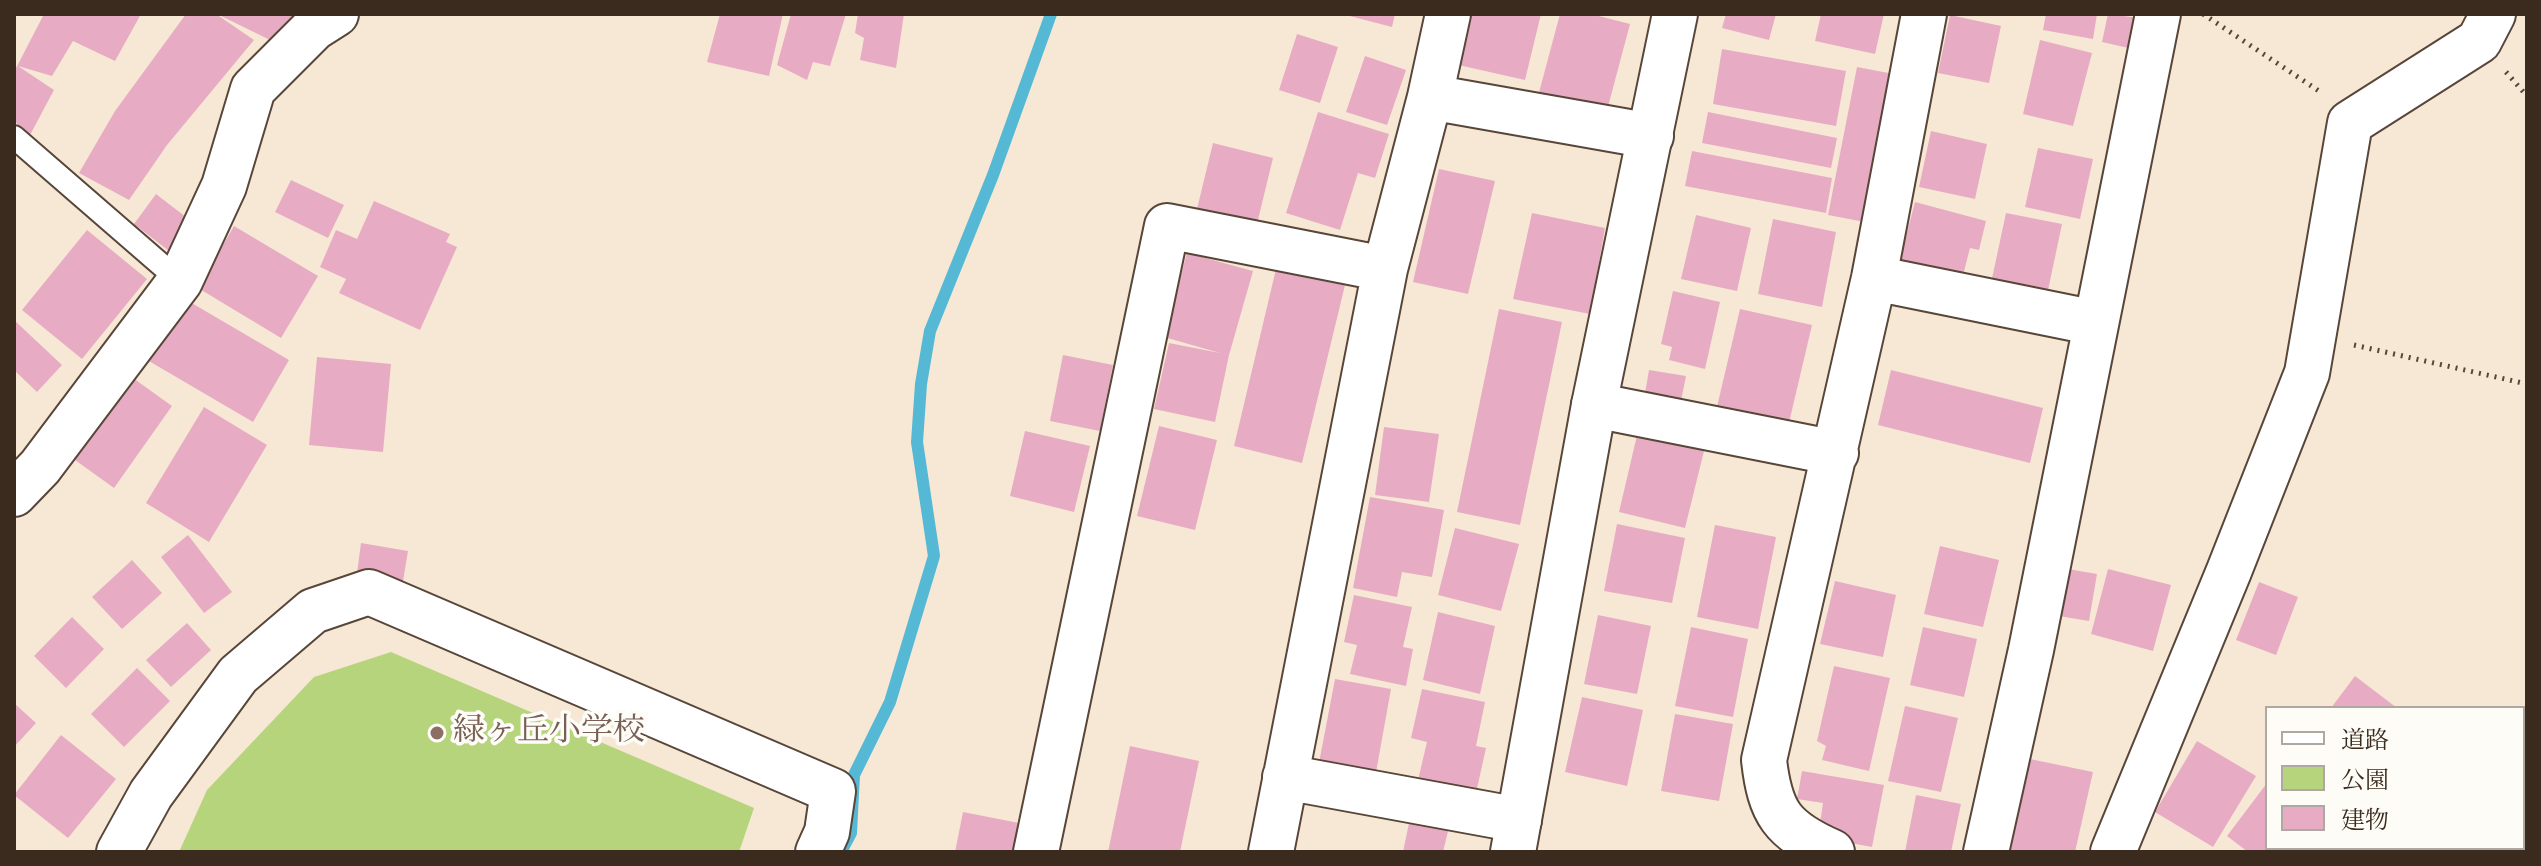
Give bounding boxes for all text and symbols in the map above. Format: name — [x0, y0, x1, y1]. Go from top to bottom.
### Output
legend — [2265, 706, 2525, 850]
place label: 緑ヶ丘小学校 — [453, 714, 645, 752]
marker: 緑ヶ丘小学校 — [428, 724, 446, 742]
text: 道路 — [2341, 726, 2389, 756]
text: 公園 — [2341, 766, 2389, 796]
text: 建物 — [2341, 806, 2389, 836]

